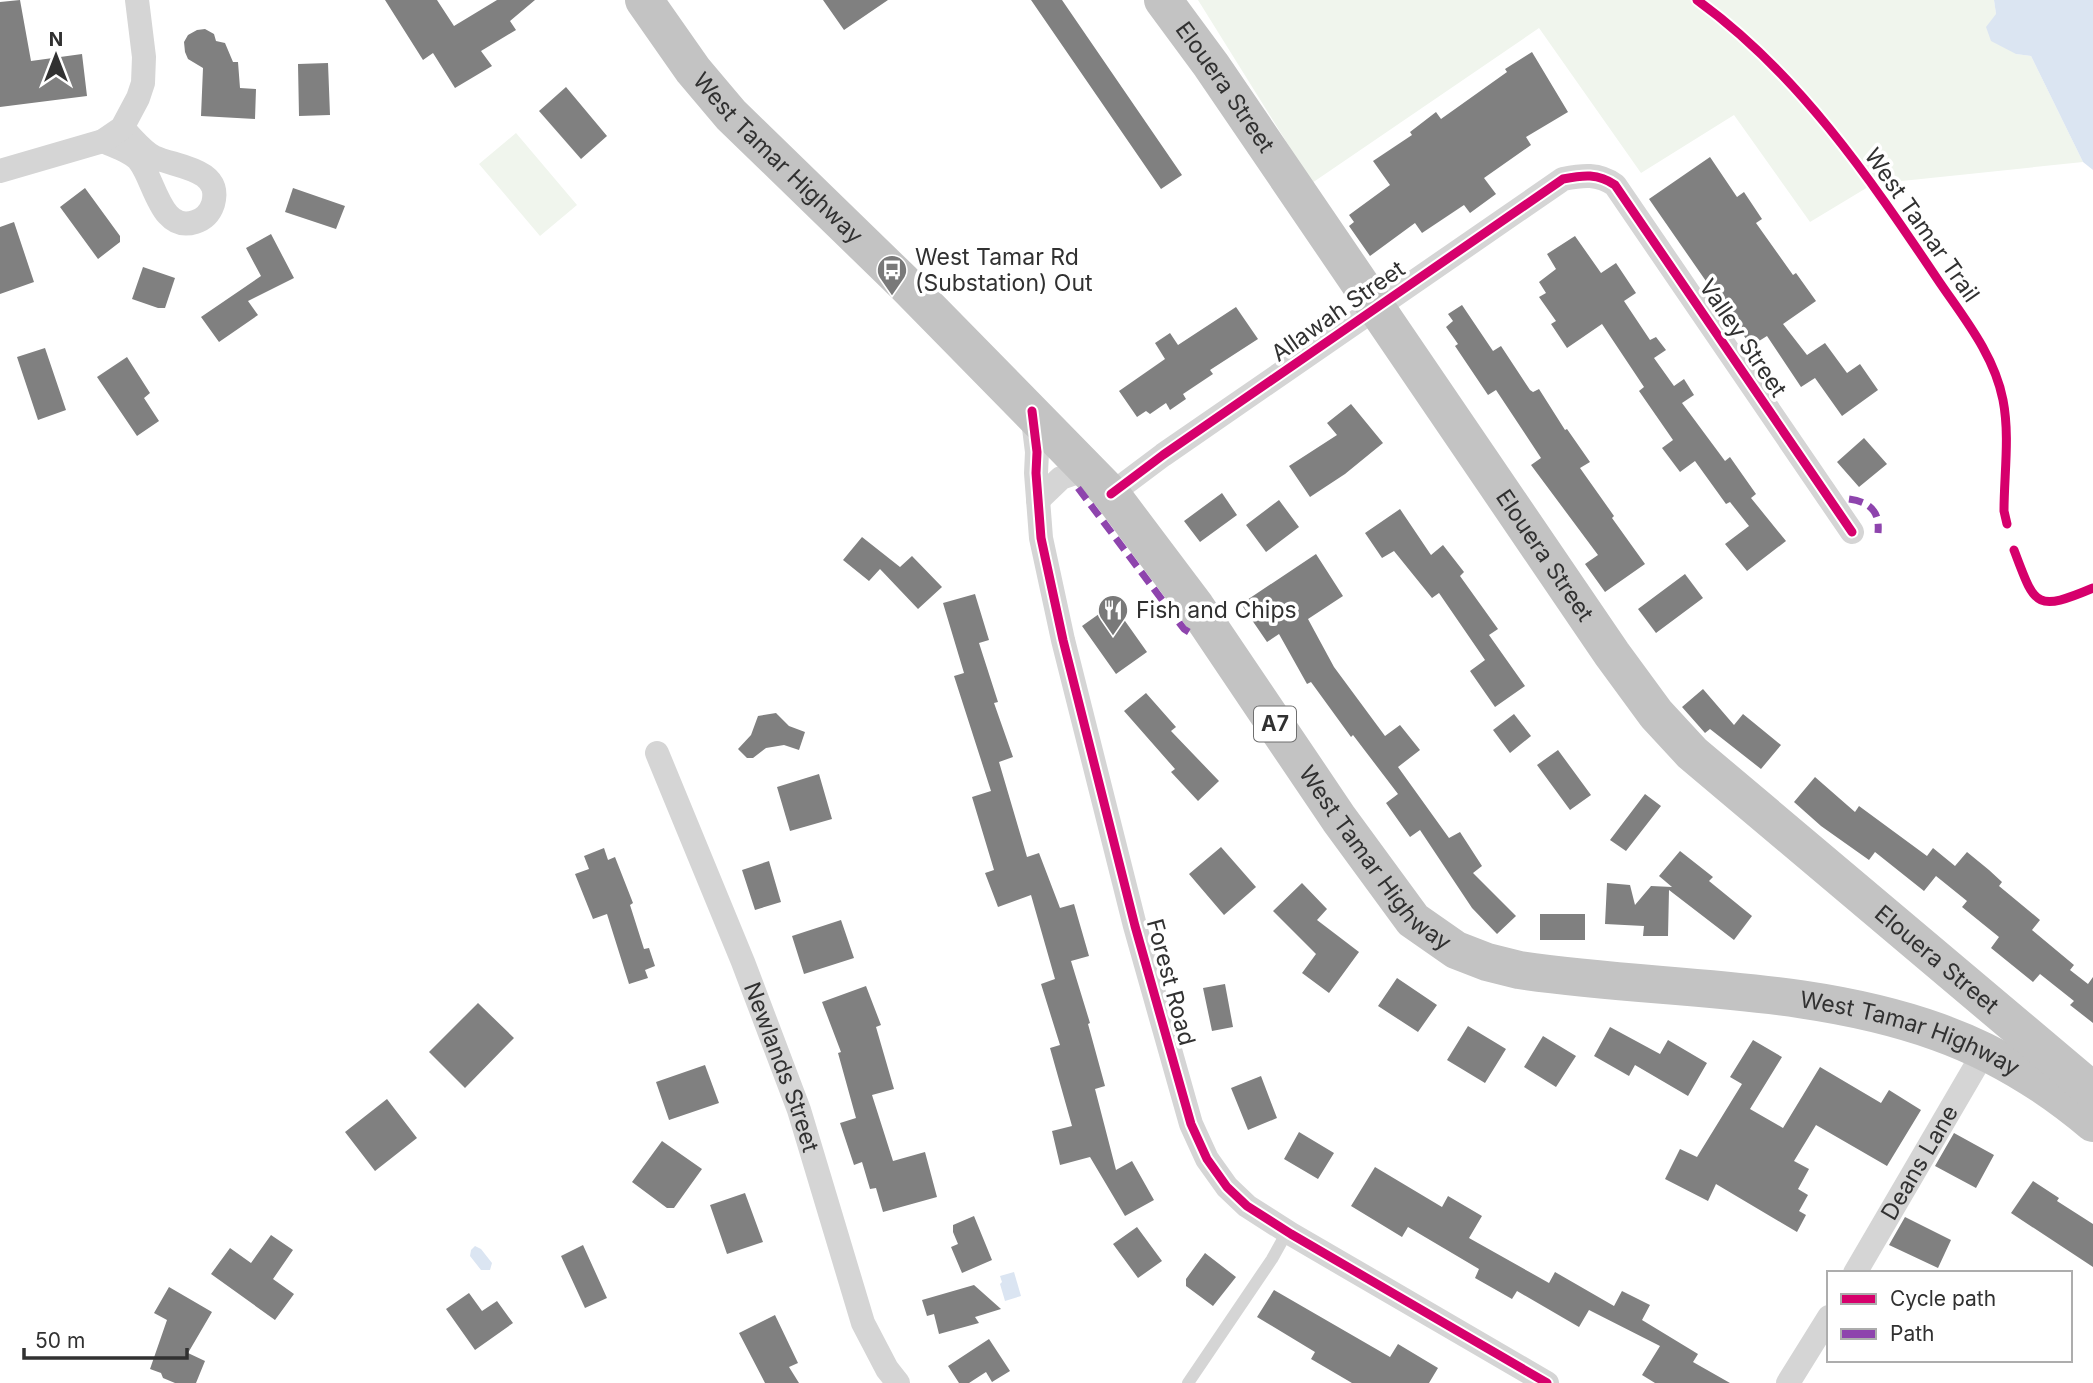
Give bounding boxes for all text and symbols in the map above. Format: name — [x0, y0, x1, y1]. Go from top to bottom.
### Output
street label: Elouera Street — [1170, 16, 1281, 158]
north arrow — [21, 21, 91, 91]
text: N — [49, 28, 63, 51]
street label: West Tamar Highway — [687, 67, 869, 250]
street label: West Tamar Trail — [1858, 143, 1986, 307]
place label: West Tamar Rd (Substation) Out — [915, 243, 1093, 297]
bus stop icon: West Tamar Rd (Substation) Out — [875, 253, 909, 297]
street label: Allawah Street — [1266, 254, 1411, 367]
street label: Valley Street — [1693, 274, 1793, 403]
street label: Elouera Street — [1490, 484, 1600, 627]
restaurant icon: Fish and Chips — [1096, 593, 1130, 637]
place label: Fish and Chips — [1136, 596, 1297, 624]
road number: A7 — [1254, 706, 1296, 742]
street label: West Tamar Highway — [1293, 760, 1457, 956]
street label: Elouera Street — [1869, 899, 2005, 1020]
street label: Forest Road — [1141, 916, 1201, 1048]
street label: Newlands Street — [738, 978, 825, 1156]
street label: West Tamar Highway — [1798, 985, 2025, 1082]
street label: Deans Lane — [1875, 1100, 1964, 1225]
legend — [1827, 1271, 2072, 1362]
text: Cycle path — [1890, 1286, 1996, 1311]
scale bar — [24, 1316, 187, 1360]
text: Path — [1890, 1321, 1935, 1346]
text: 50 m — [35, 1328, 85, 1353]

